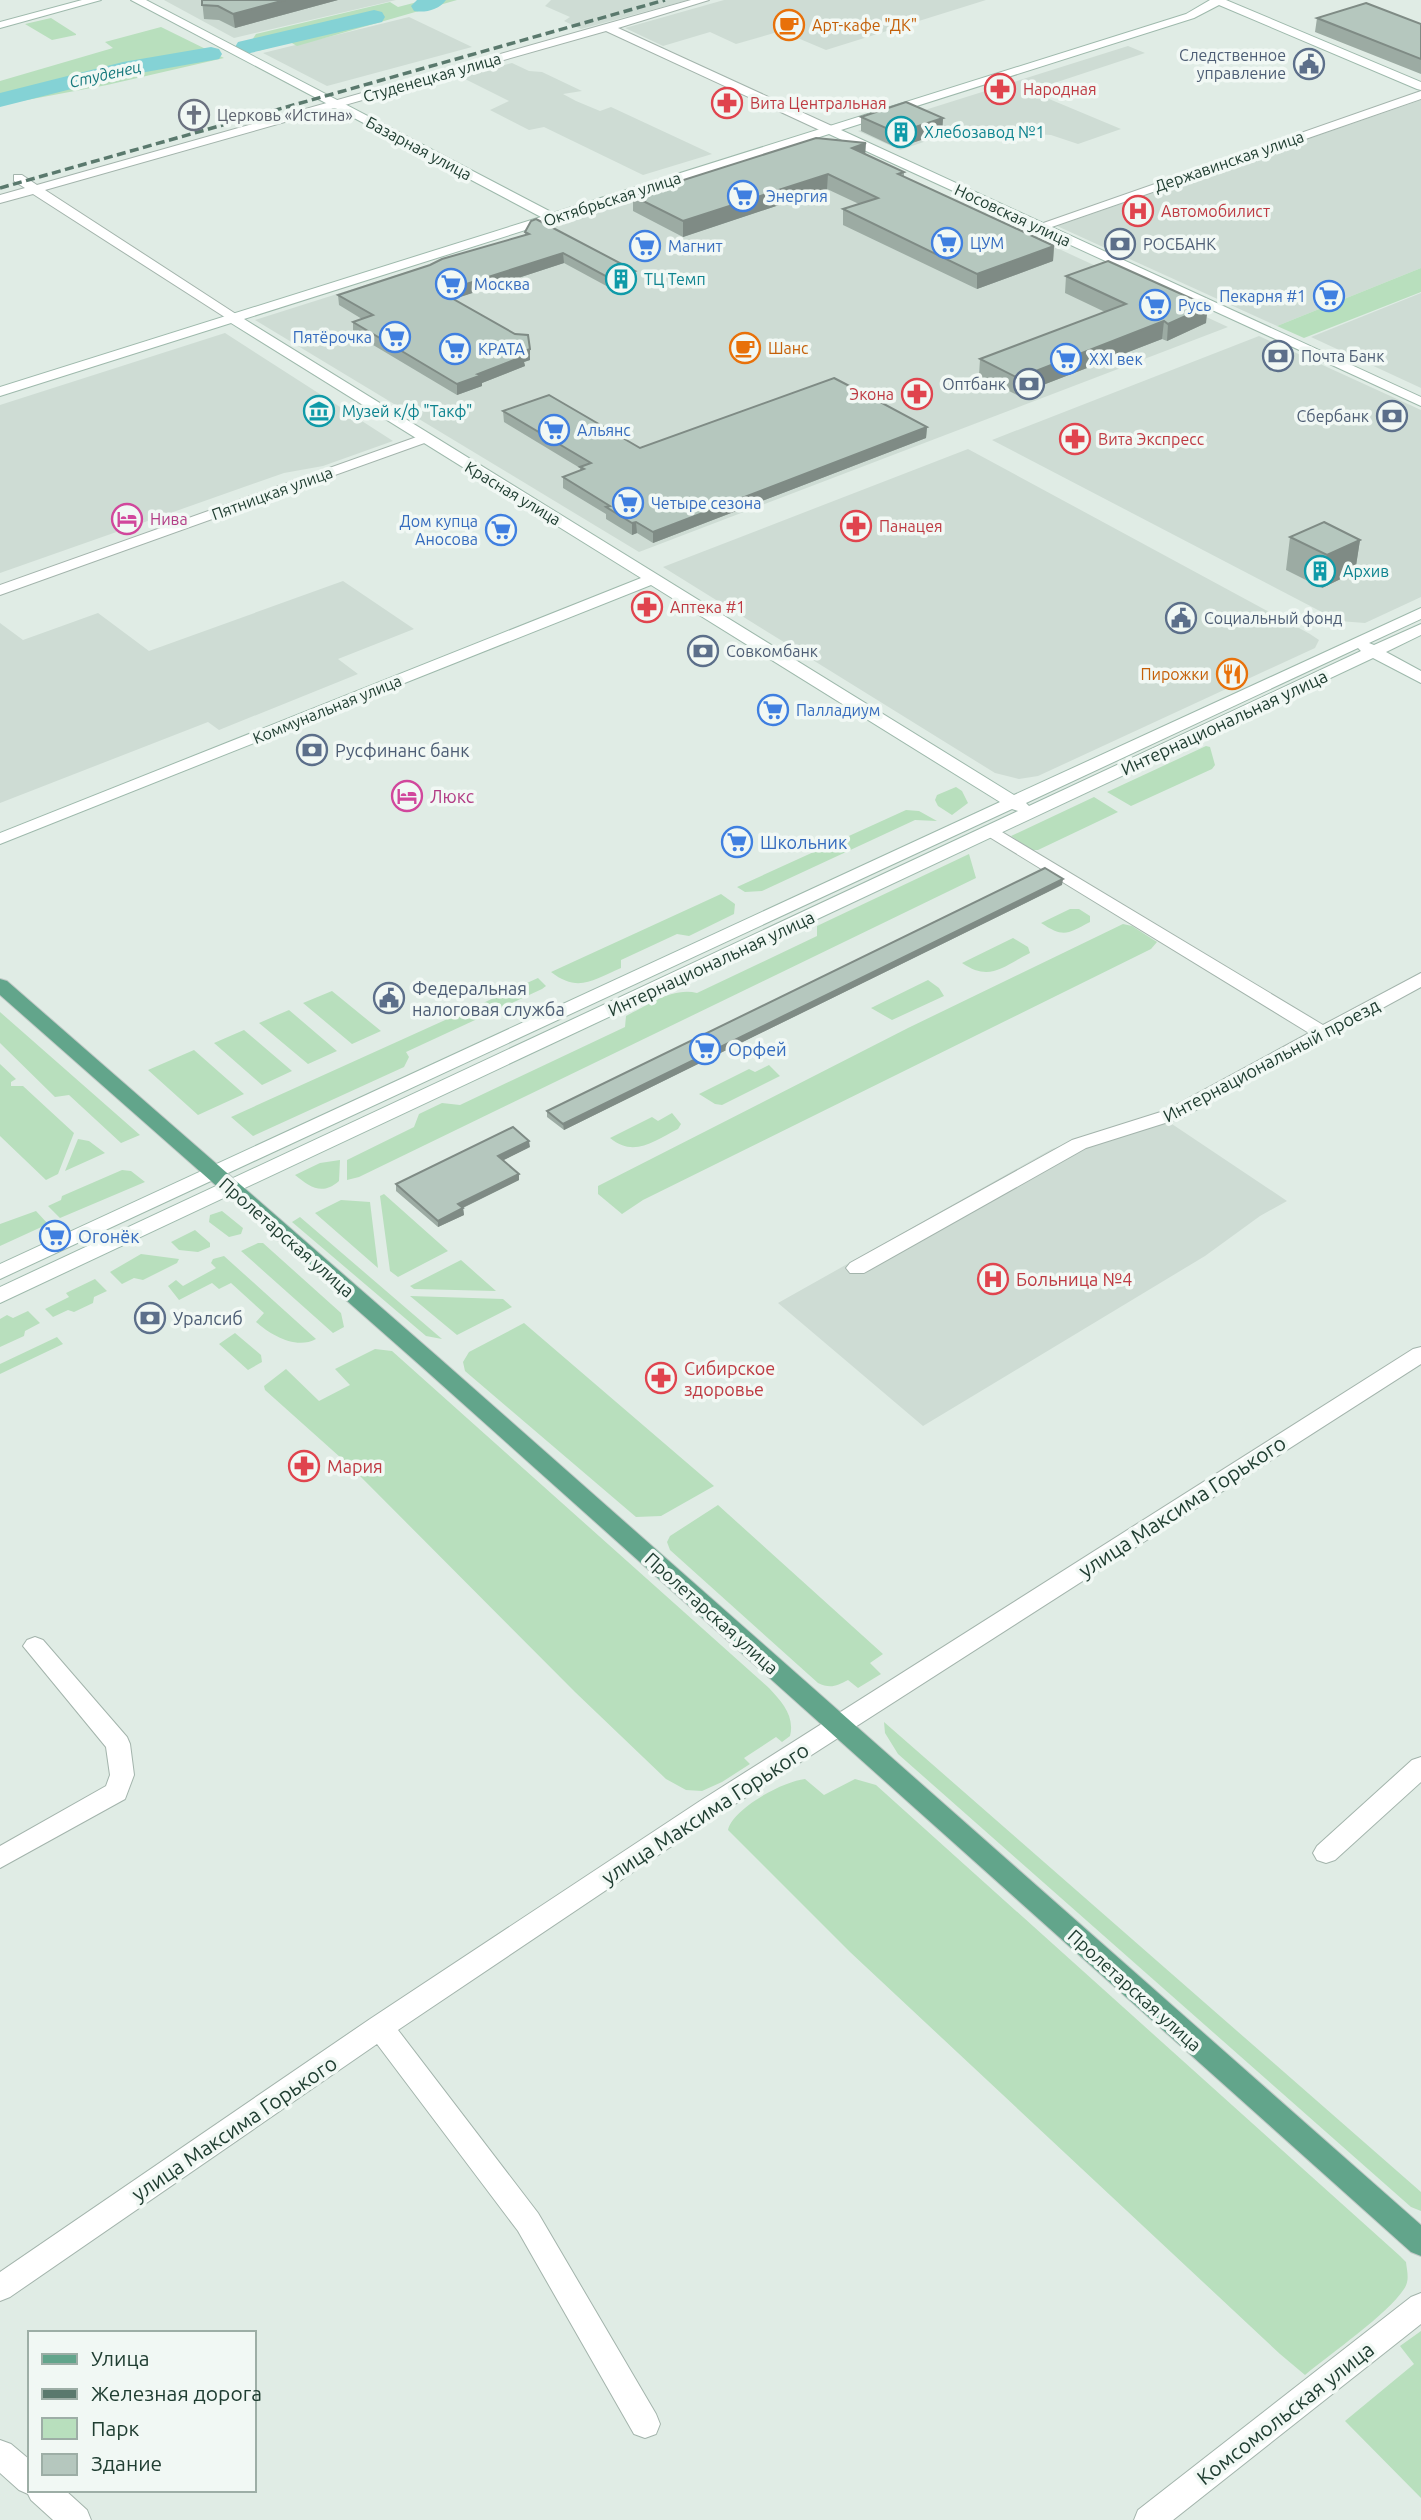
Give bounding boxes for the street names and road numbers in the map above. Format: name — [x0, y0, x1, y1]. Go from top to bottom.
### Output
street label: Студенецкая улица — [361, 49, 503, 105]
street label: Базарная улица — [363, 113, 475, 183]
street label: Державинская улица — [1152, 127, 1306, 195]
street label: Октябрьская улица — [541, 168, 683, 230]
street label: Носовская улица — [952, 180, 1074, 250]
street label: Красная улица — [462, 457, 564, 529]
street label: Пятницкая улица — [209, 463, 335, 523]
street label: Интернациональная улица — [1118, 665, 1330, 779]
street label: Коммунальная улица — [250, 671, 404, 747]
street label: Интернациональная улица — [605, 906, 817, 1020]
street label: Интернациональный проезд — [1159, 994, 1383, 1126]
street label: Пролетарская улица — [216, 1173, 358, 1301]
street label: улица Максима Горького — [1074, 1430, 1290, 1582]
street label: Пролетарская улица — [642, 1548, 782, 1678]
street label: улица Максима Горького — [597, 1737, 813, 1889]
street label: Пролетарская улица — [1065, 1925, 1205, 2055]
street label: улица Максима Горького — [127, 2050, 341, 2206]
street label: Комсомольская улица — [1192, 2337, 1378, 2489]

